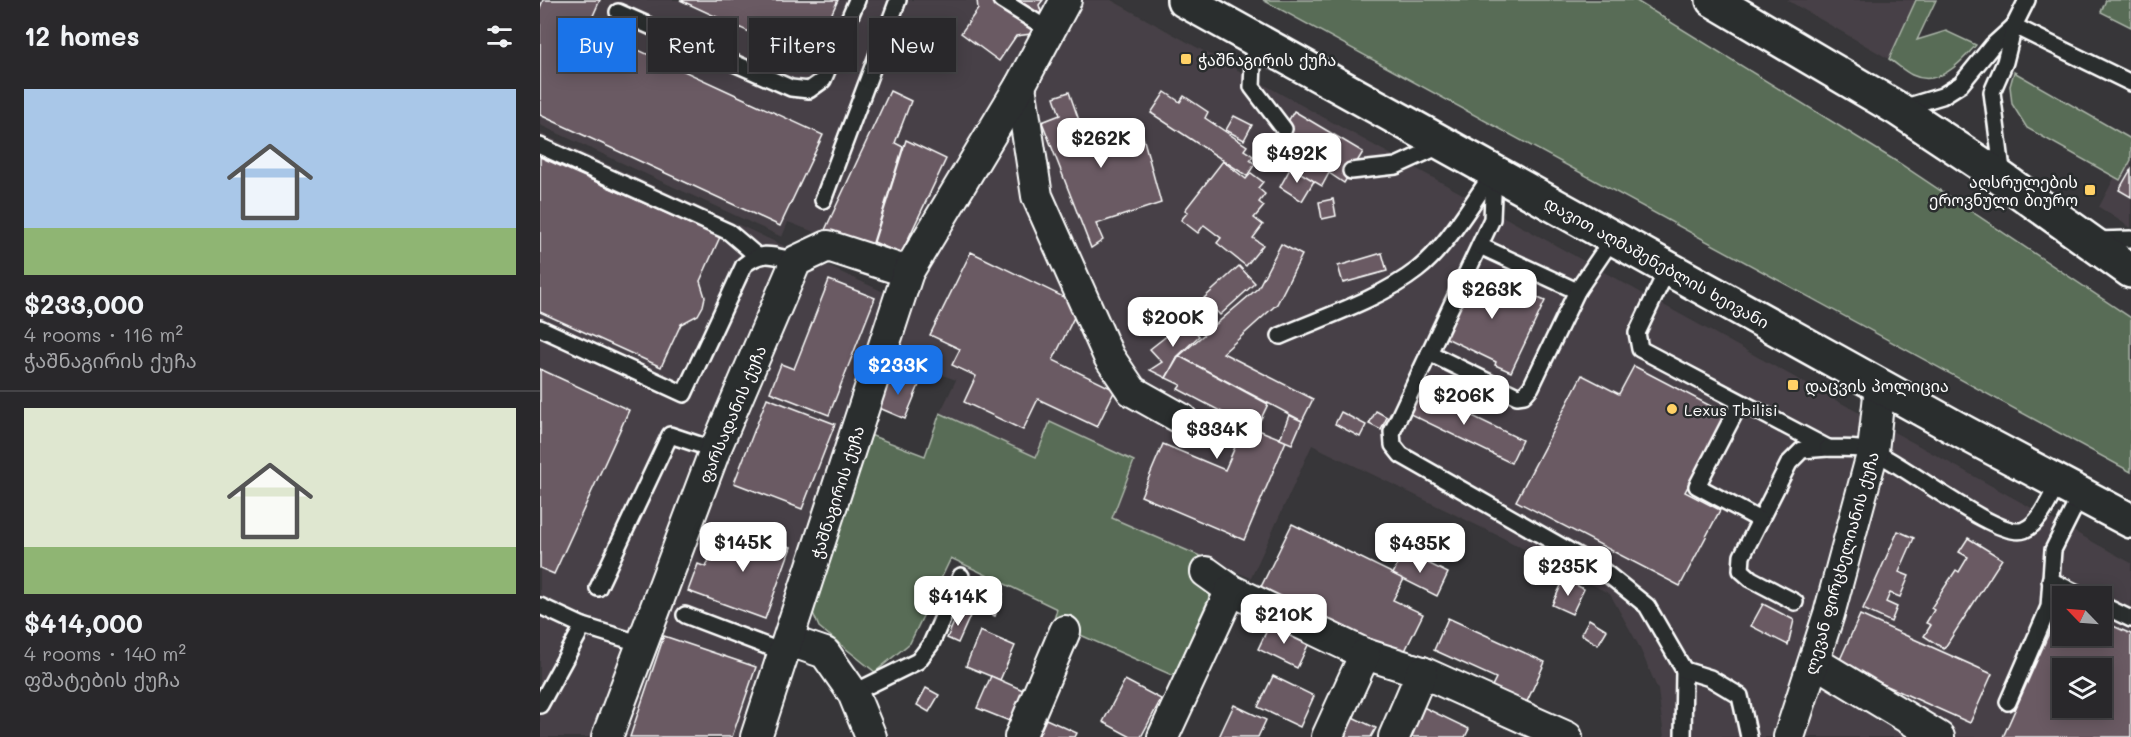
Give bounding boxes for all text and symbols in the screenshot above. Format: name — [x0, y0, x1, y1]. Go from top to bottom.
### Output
chip: Buy — [558, 18, 636, 72]
chip: Rent — [648, 18, 737, 72]
chip: Filters — [749, 18, 857, 72]
chip: New — [869, 18, 956, 72]
text: 12 homes — [24, 19, 140, 53]
icon: filters — [483, 20, 516, 53]
place label: ჭაშნაგირის ქუჩა — [1198, 49, 1336, 70]
marker: ჭაშნაგირის ქუჩა — [1179, 52, 1193, 66]
pin: $262K — [1059, 118, 1143, 169]
text: $262K — [1071, 124, 1131, 150]
icon: home — [216, 128, 324, 236]
pin: $492K — [1255, 133, 1339, 184]
text: $492K — [1266, 139, 1328, 165]
place label: აღსრულების ეროვნული ბიურო — [1929, 171, 2078, 211]
marker: აღსრულების ეროვნული ბიურო — [2083, 183, 2097, 197]
street label: დავით აღმაშენებლის ხეივანი — [1541, 191, 1773, 333]
pin: $263K — [1450, 269, 1534, 320]
text: $263K — [1462, 275, 1522, 301]
text: $233,000 — [24, 287, 144, 321]
pin: $200K — [1131, 297, 1215, 348]
text: $200K — [1142, 303, 1204, 329]
text: 4 rooms · 116 m² — [24, 321, 183, 347]
street label: ფარსადანის ქუჩა — [694, 342, 771, 486]
pin: $233K — [856, 345, 940, 396]
text: ჭაშნაგირის ქუჩა — [24, 347, 197, 373]
text: $233K — [868, 351, 928, 377]
pin: $206K — [1422, 375, 1506, 426]
place label: დაცვის პოლიცია — [1805, 375, 1949, 397]
marker: დაცვის პოლიცია — [1786, 378, 1800, 392]
text: $206K — [1433, 381, 1495, 407]
place label: Lexus Tbilisi — [1684, 399, 1778, 420]
marker: Lexus Tbilisi — [1665, 402, 1679, 416]
pin: $334K — [1175, 409, 1259, 460]
text: $334K — [1186, 415, 1248, 441]
street label: ჭაშნაგირის ქუჩა — [806, 423, 868, 561]
icon: home — [216, 447, 324, 555]
street label: ლევან ფირცხელიანის ქუჩა — [1799, 449, 1884, 677]
pin: $145K — [701, 522, 785, 573]
pin: $435K — [1378, 523, 1462, 574]
text: $145K — [714, 528, 772, 554]
text: $435K — [1389, 529, 1451, 555]
pin: $235K — [1526, 546, 1610, 597]
text: $235K — [1538, 552, 1598, 578]
pin: $414K — [916, 576, 1000, 627]
text: $414K — [928, 582, 988, 608]
north arrow — [2052, 586, 2112, 646]
map controls — [2052, 586, 2112, 718]
pin: $210K — [1242, 594, 1326, 645]
text: $210K — [1255, 600, 1313, 626]
text: $414,000 — [24, 606, 143, 640]
text: 4 rooms · 140 m² — [24, 640, 186, 666]
button: layers — [2052, 658, 2112, 718]
text: ფშატების ქუჩა — [24, 666, 180, 692]

